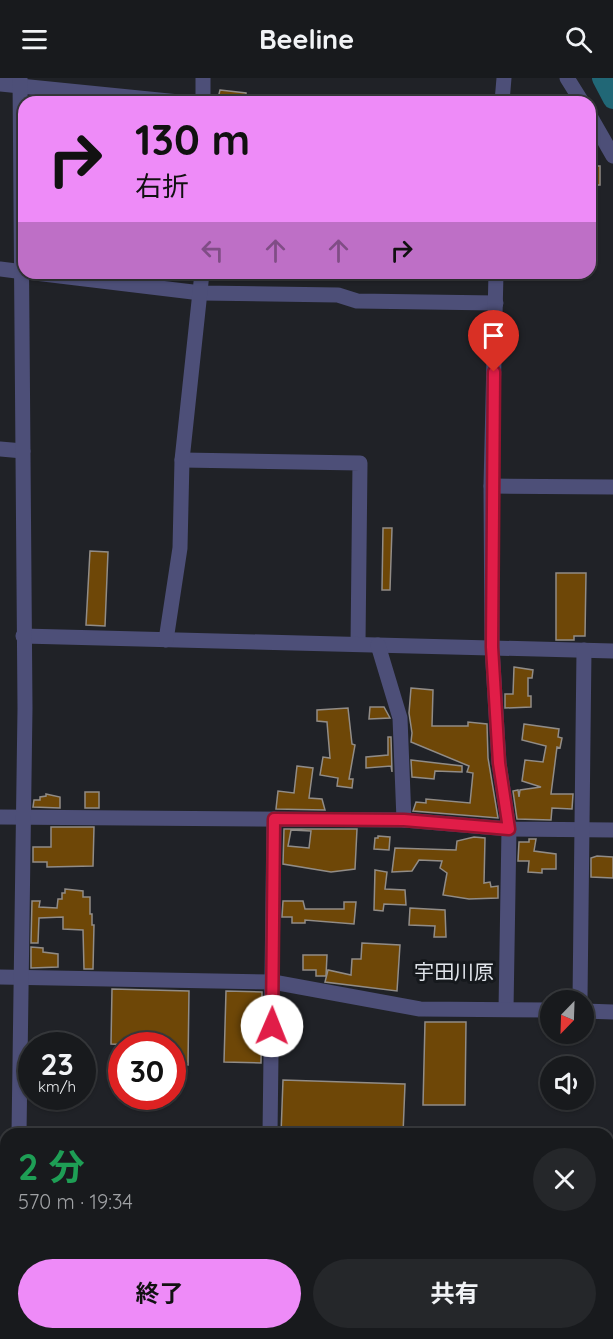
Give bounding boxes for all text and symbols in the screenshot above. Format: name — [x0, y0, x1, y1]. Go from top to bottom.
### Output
text: Beeline — [259, 22, 354, 56]
icon: menu — [18, 23, 51, 56]
icon: search — [562, 23, 595, 56]
text: 130 m — [135, 113, 250, 166]
icon: right — [36, 120, 114, 198]
text: 右折 — [135, 169, 189, 203]
icon: left — [196, 234, 229, 267]
icon: ahead — [259, 234, 292, 267]
icon: ahead — [322, 234, 355, 267]
icon: right — [385, 234, 418, 267]
pin — [468, 310, 519, 372]
icon: arrive — [477, 319, 510, 352]
district label: 宇田川原 — [414, 959, 494, 984]
north arrow — [540, 990, 594, 1044]
map controls — [540, 990, 594, 1110]
position arrow — [240, 994, 304, 1058]
speed limit sign: 30 — [108, 1032, 186, 1110]
text: 23 — [40, 1045, 74, 1083]
button: sound — [540, 1056, 594, 1110]
text: km/h — [38, 1077, 76, 1096]
text: 2 分 — [18, 1144, 85, 1189]
button: close — [533, 1148, 596, 1211]
text: 570 m · 19:34 — [18, 1189, 133, 1214]
button: 終了 — [18, 1259, 301, 1328]
button: 共有 — [313, 1259, 596, 1328]

